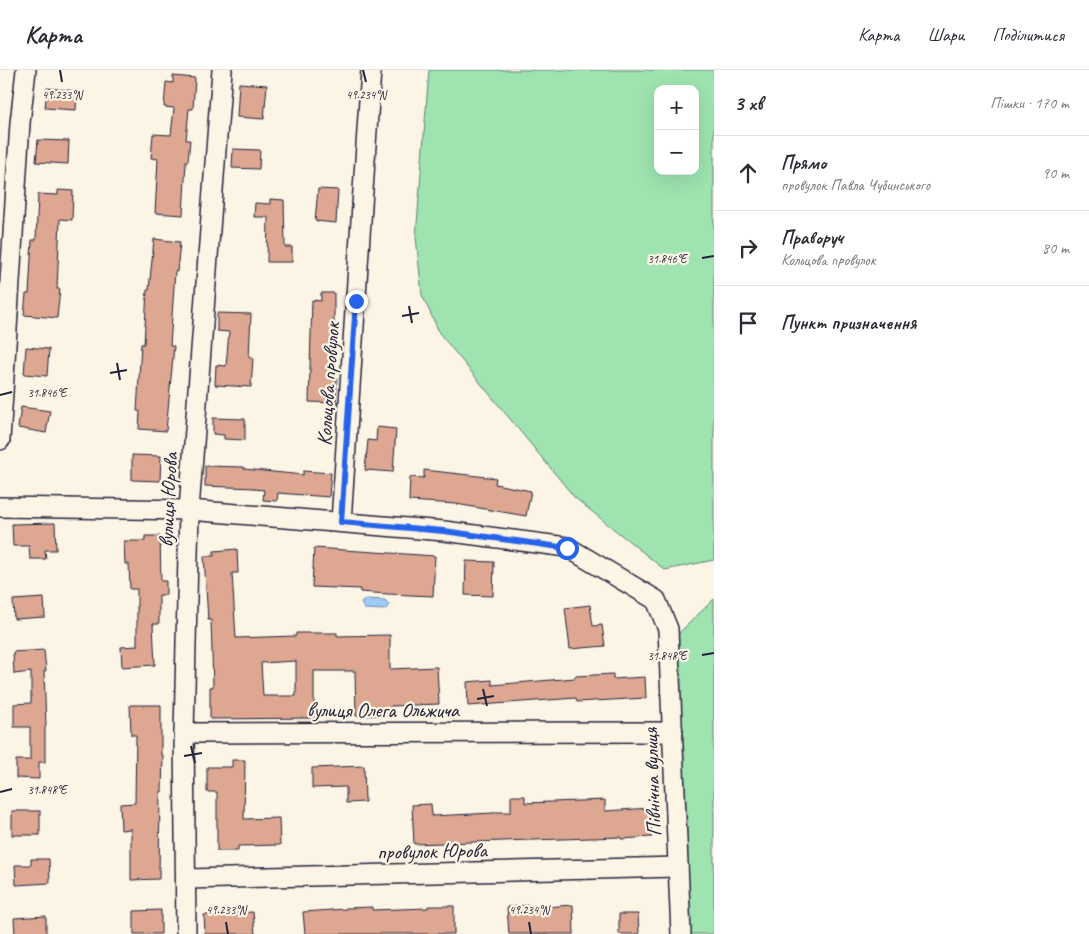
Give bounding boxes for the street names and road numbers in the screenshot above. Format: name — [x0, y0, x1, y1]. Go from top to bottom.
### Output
street label: Кольцова провулок — [311, 320, 345, 447]
street label: вулиця Юрова — [153, 451, 184, 548]
street label: вулиця Олега Ольжича — [307, 697, 461, 723]
street label: Північна вулиця — [637, 726, 667, 837]
street label: провулок Юрова — [377, 837, 489, 865]

